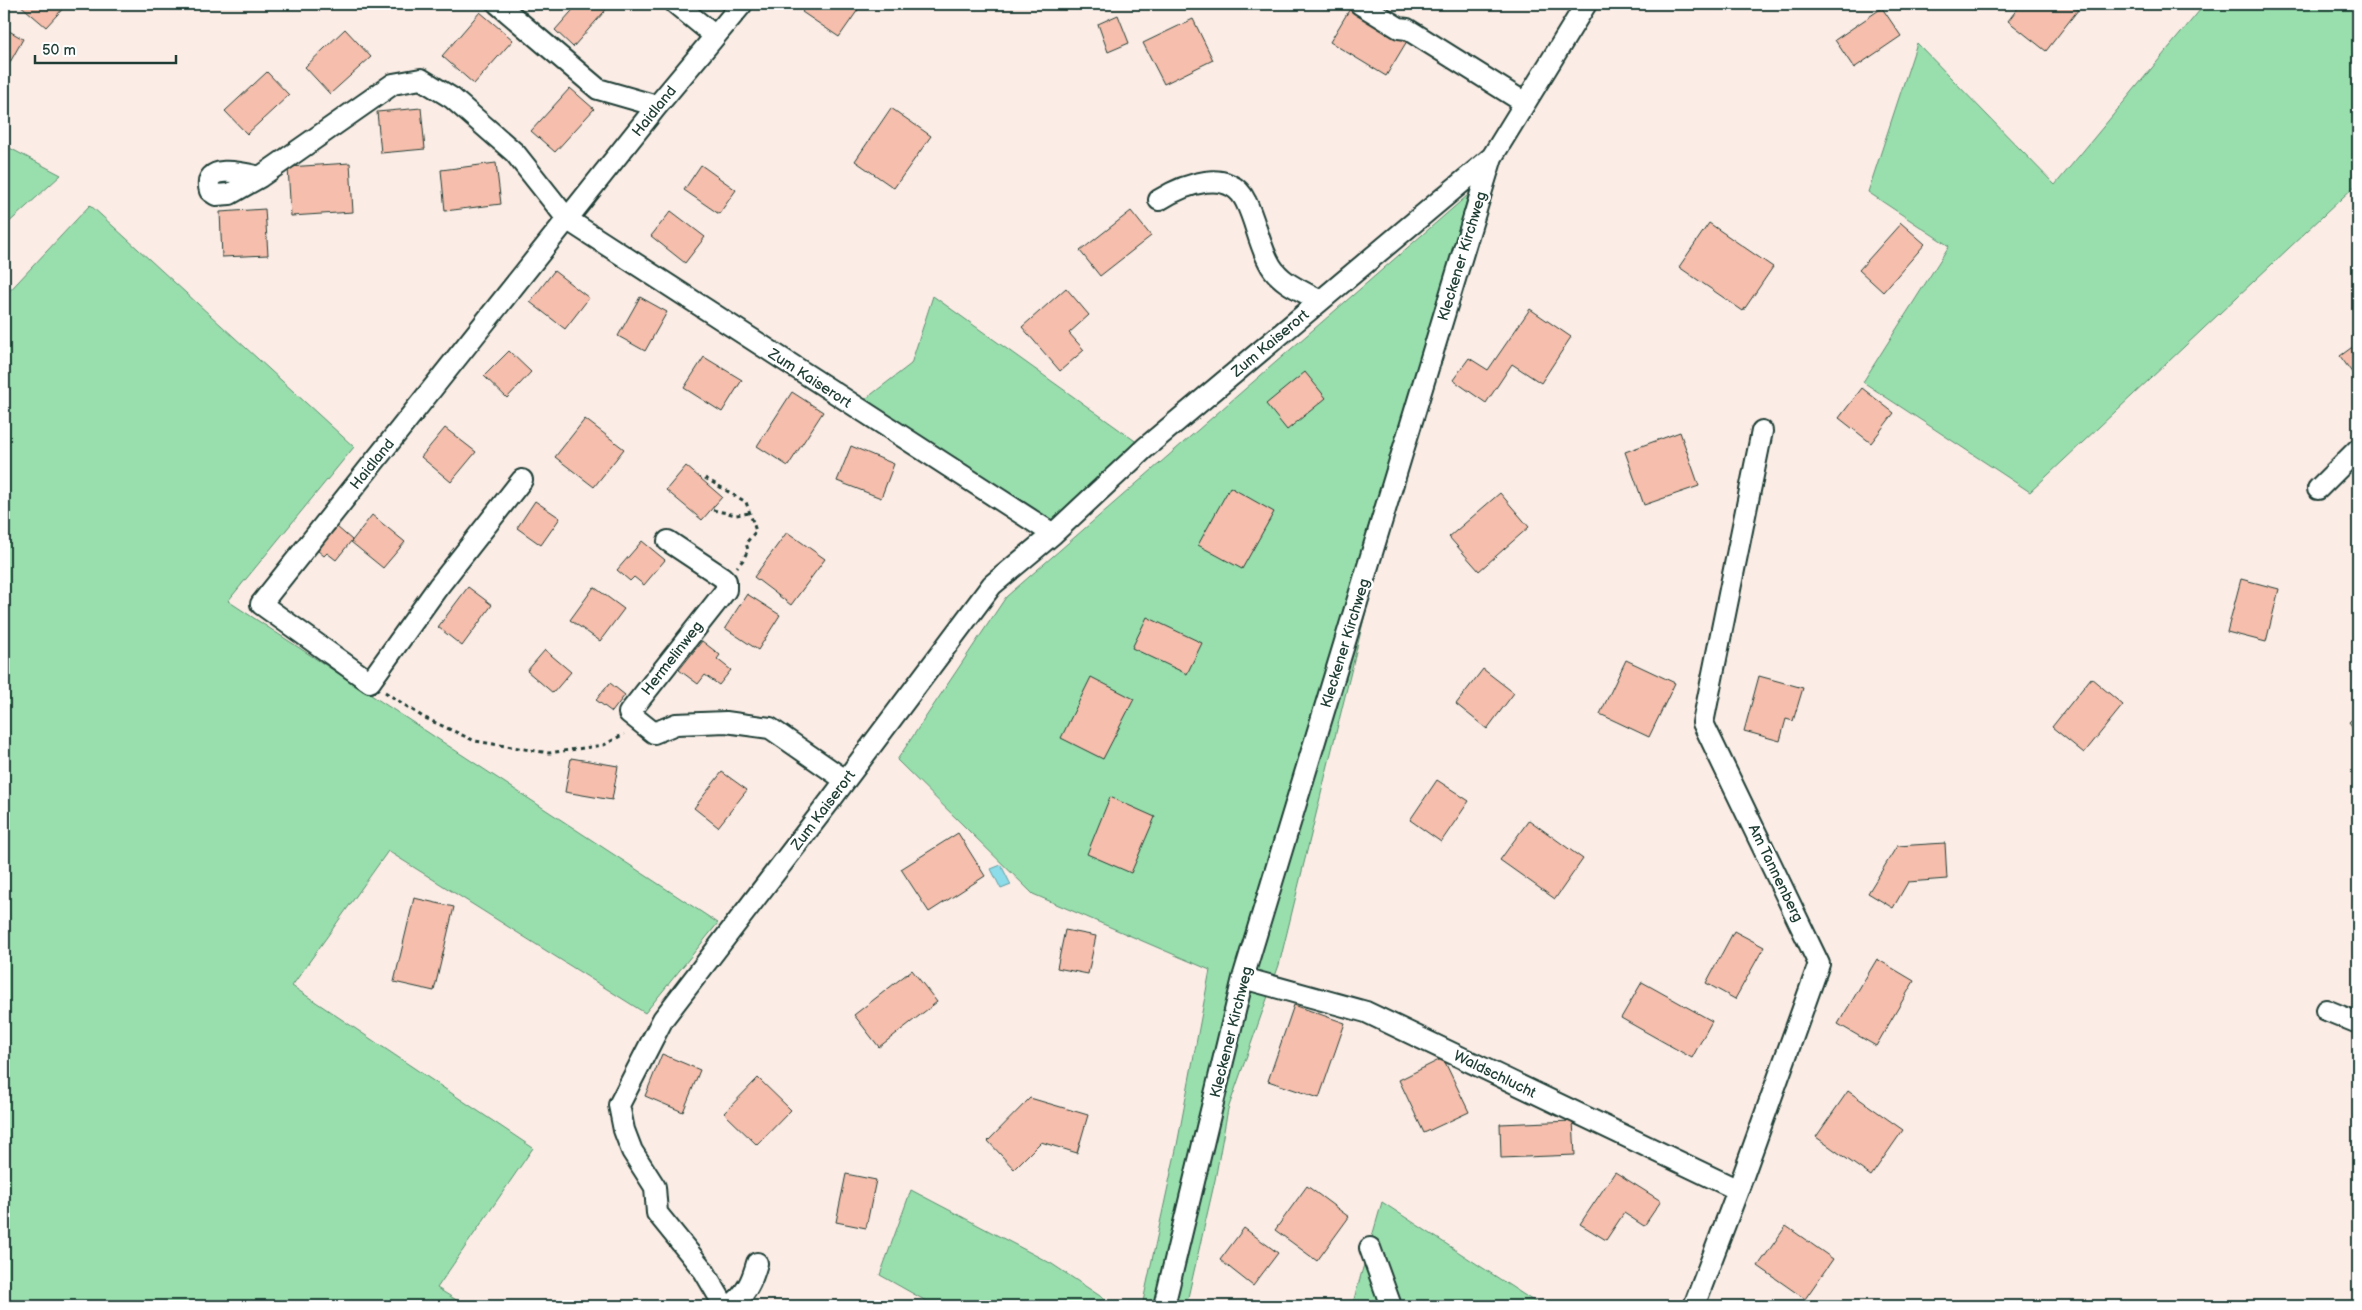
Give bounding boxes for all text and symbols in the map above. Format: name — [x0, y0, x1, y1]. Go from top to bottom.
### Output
scale bar — [35, 32, 176, 64]
text: 50 m — [42, 41, 76, 60]
street label: Haidland — [628, 82, 681, 141]
street label: Kleckener Kirchweg — [1434, 189, 1491, 323]
street label: Zum Kaiserort — [1227, 305, 1313, 382]
street label: Zum Kaiserort — [764, 344, 855, 413]
street label: Haidland — [346, 435, 399, 494]
street label: Kleckener Kirchweg — [1317, 576, 1374, 710]
street label: Hermelinweg — [637, 617, 707, 699]
street label: Zum Kaiserort — [787, 766, 860, 855]
street label: Am Tannenberg — [1744, 821, 1807, 925]
street label: Kleckener Kirchweg — [1206, 965, 1257, 1100]
street label: Waldschlucht — [1450, 1046, 1539, 1103]

